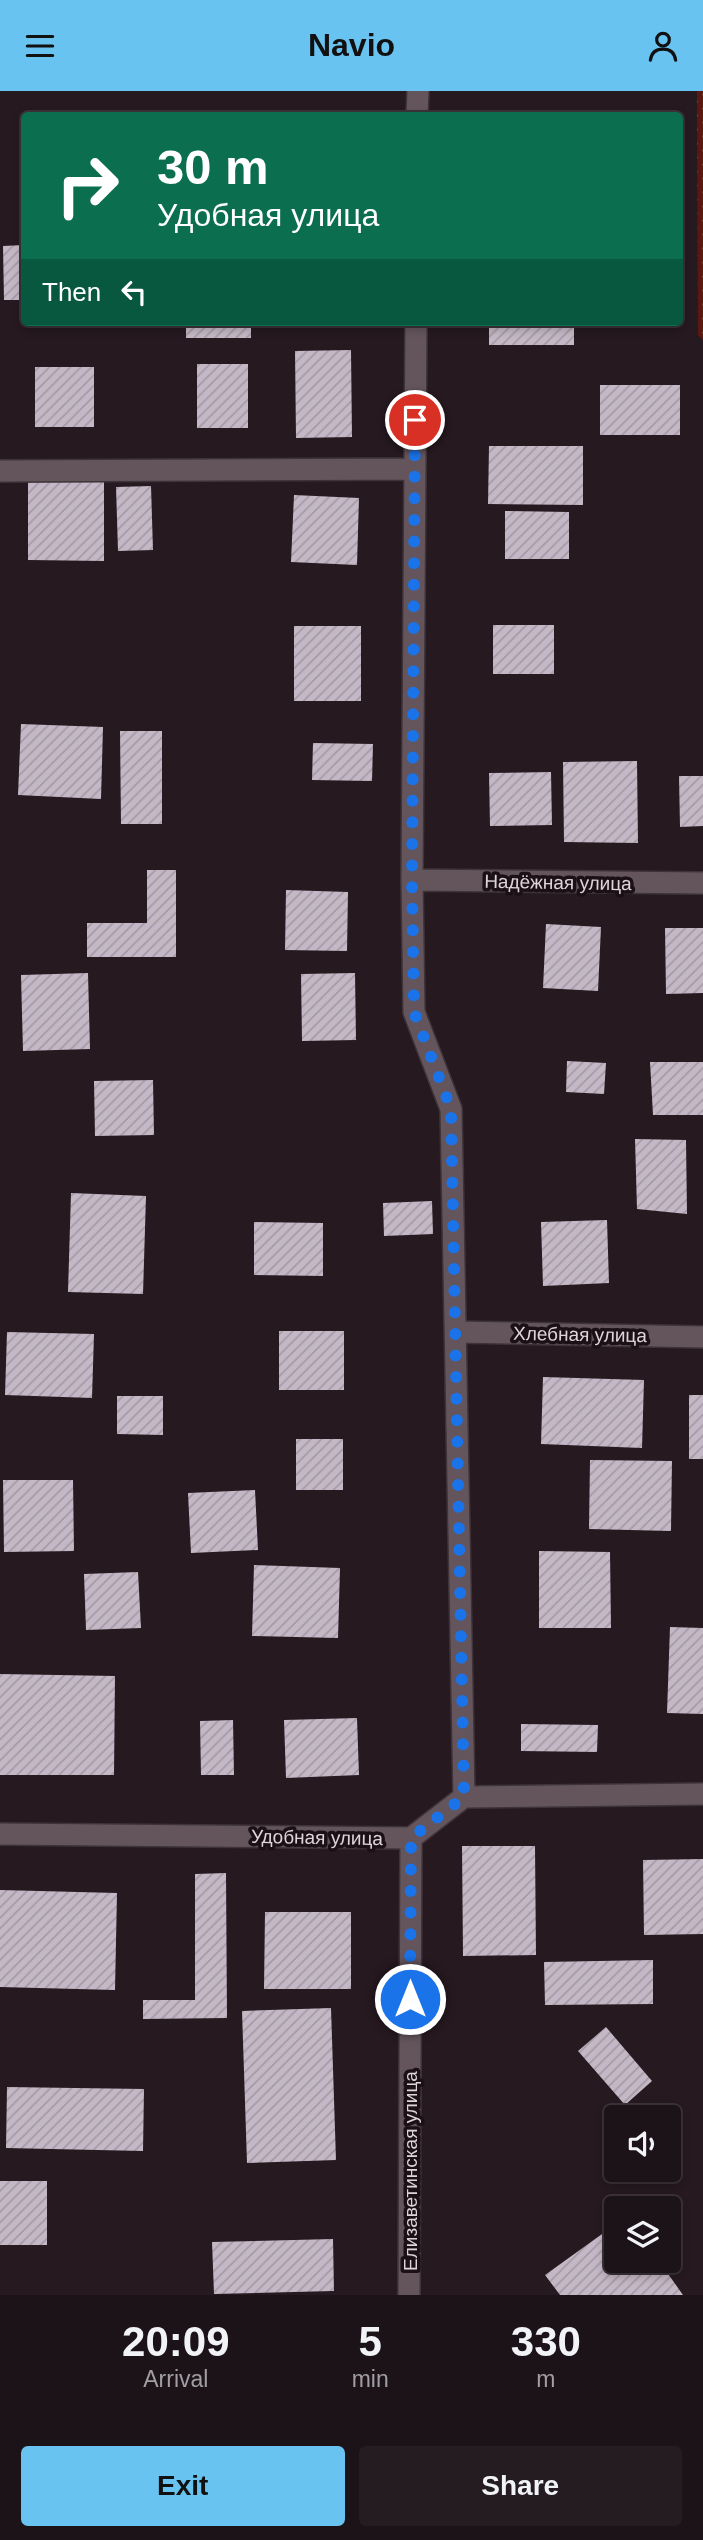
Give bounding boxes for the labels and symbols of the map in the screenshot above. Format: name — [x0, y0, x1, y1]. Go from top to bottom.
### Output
pin — [385, 390, 445, 450]
street label: Надёжная улица — [484, 871, 632, 894]
street label: Хлебная улица — [513, 1323, 648, 1346]
street label: Удобная улица — [251, 1826, 384, 1849]
position arrow — [373, 1962, 447, 2036]
street label: Елизаветинская улица — [400, 2071, 421, 2271]

